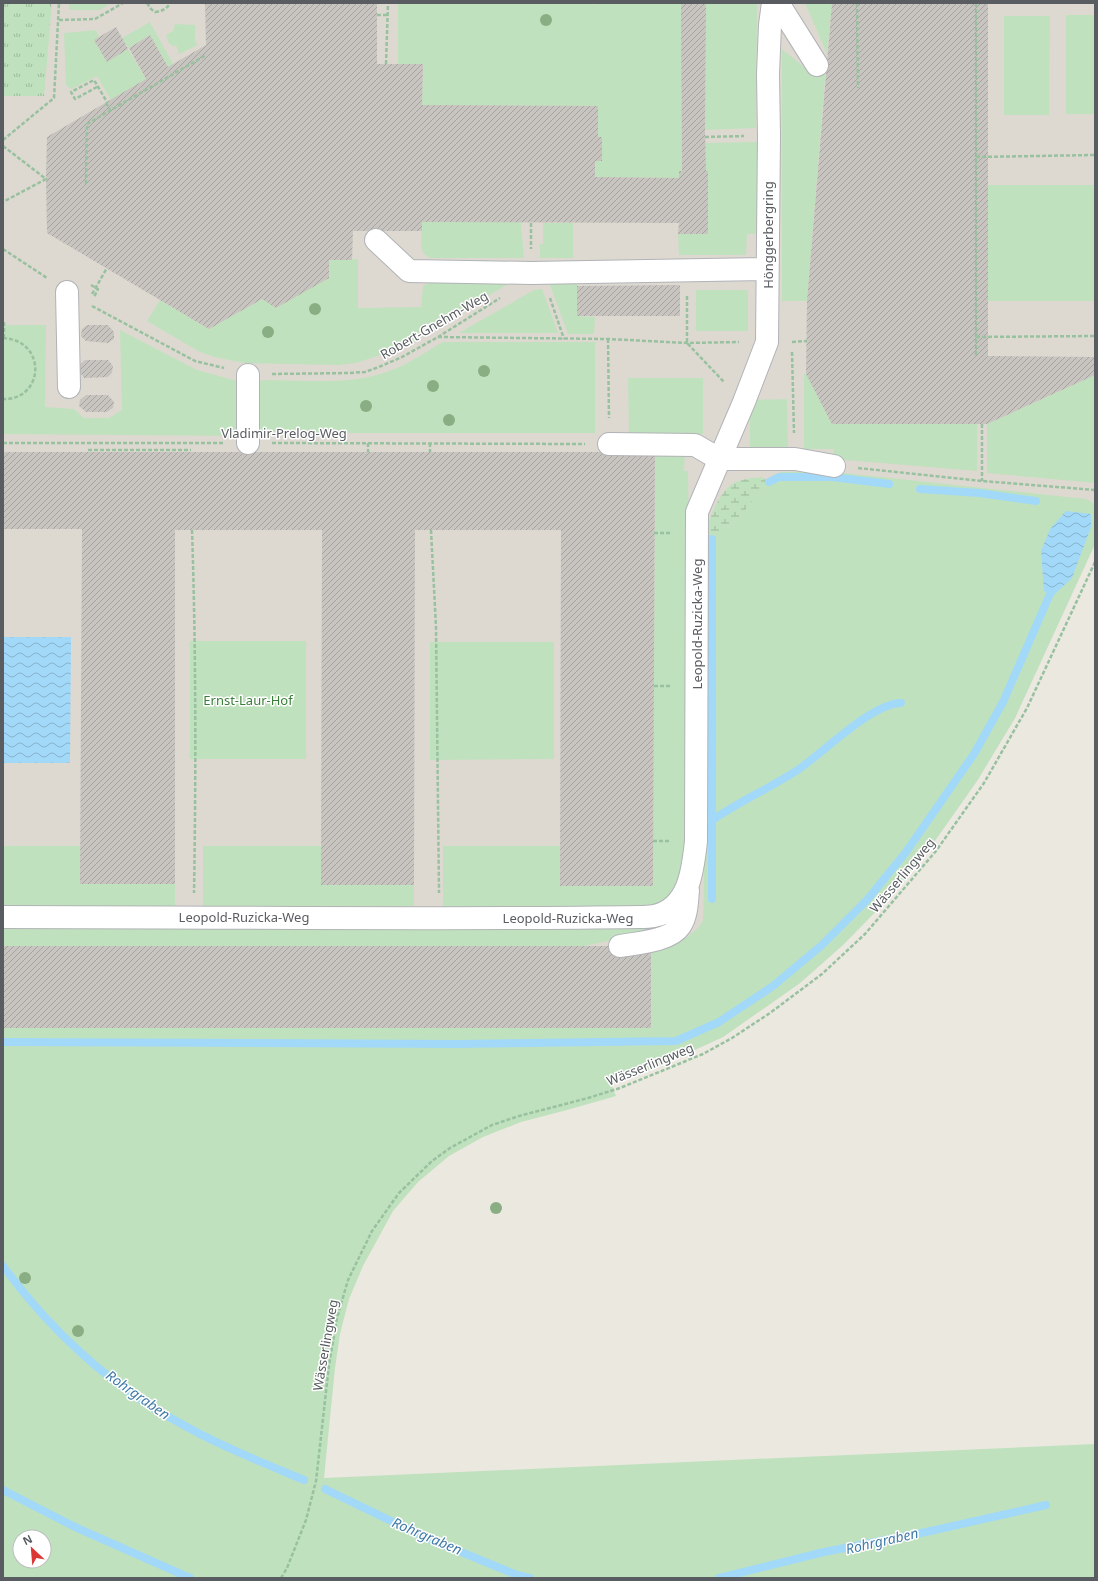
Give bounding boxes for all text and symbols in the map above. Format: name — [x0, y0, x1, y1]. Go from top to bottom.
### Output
street label: Hönggerbergring — [759, 181, 777, 289]
street label: Robert-Gnehm-Weg — [377, 287, 491, 363]
street label: Vladimir-Prelog-Weg — [221, 424, 347, 442]
street label: Leopold-Ruzicka-Weg — [688, 559, 706, 689]
park label: Ernst-Laur-Hof — [203, 691, 294, 709]
street label: Wässerlingweg — [865, 834, 939, 916]
street label: Leopold-Ruzicka-Weg — [179, 908, 309, 926]
street label: Leopold-Ruzicka-Weg — [503, 909, 633, 927]
street label: Wässerlingweg — [604, 1038, 696, 1090]
street label: Wässerlingweg — [308, 1298, 342, 1392]
water label: Rohrgraben — [103, 1366, 174, 1424]
water label: Rohrgraben — [389, 1512, 465, 1559]
water label: Rohrgraben — [844, 1523, 920, 1558]
north arrow — [12, 1529, 52, 1569]
text: N — [20, 1531, 35, 1548]

